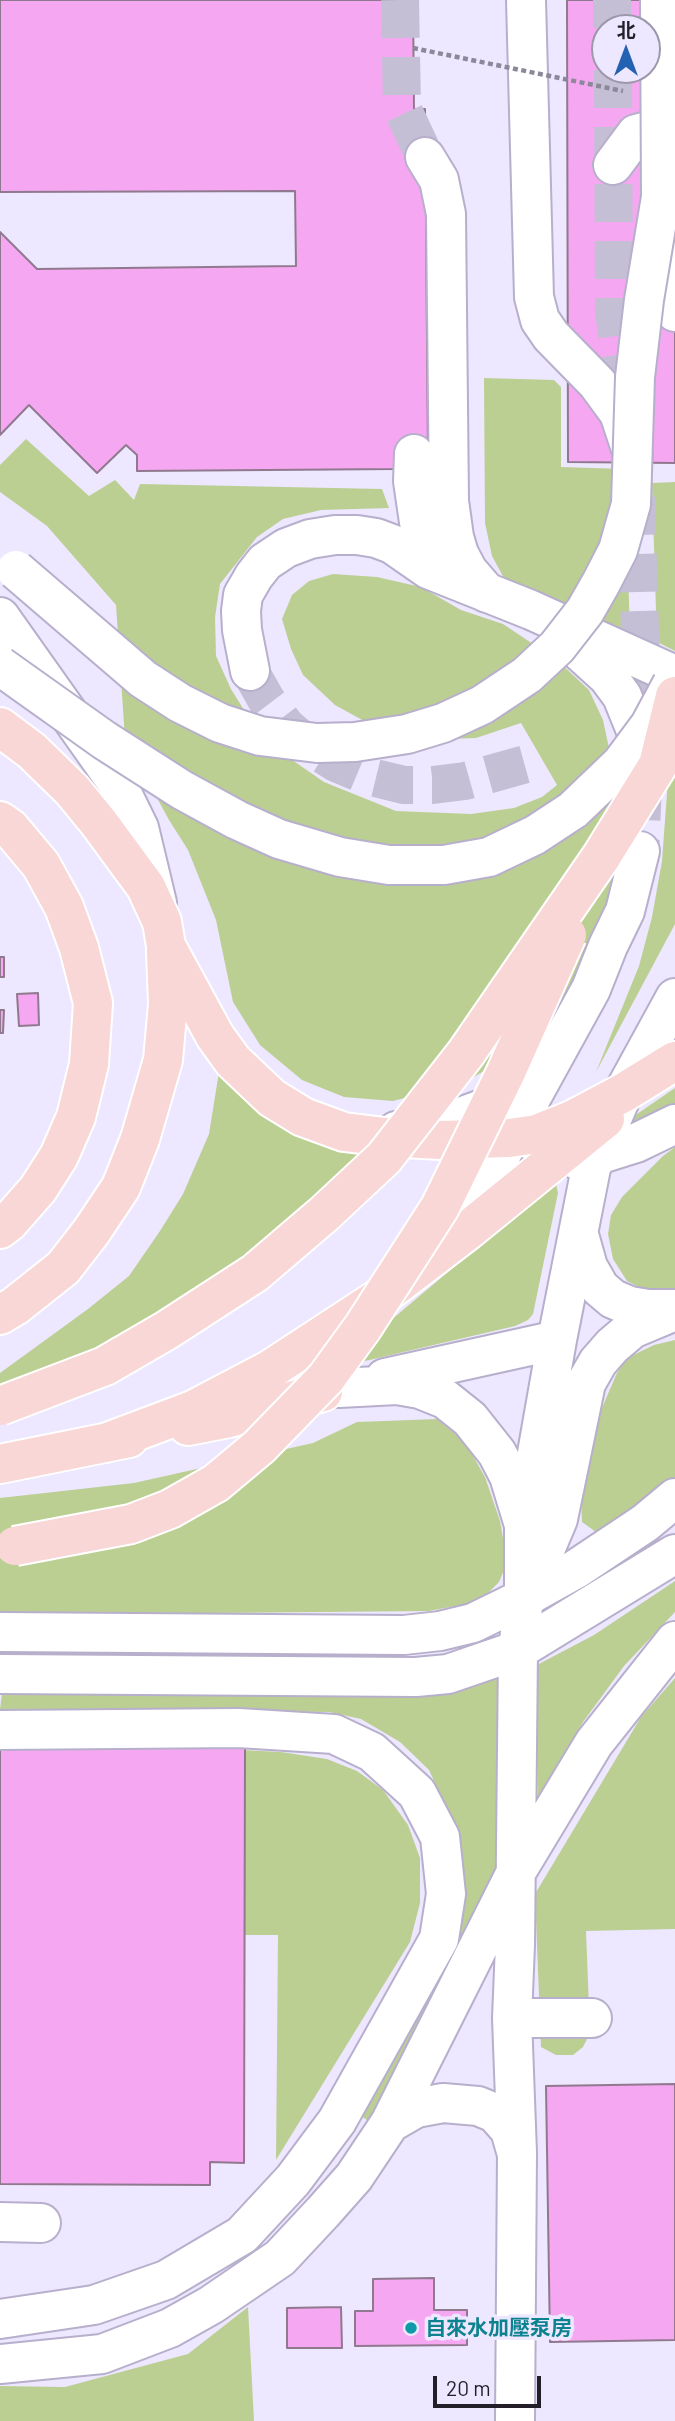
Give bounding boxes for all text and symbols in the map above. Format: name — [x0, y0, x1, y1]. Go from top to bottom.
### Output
north arrow — [591, 14, 661, 84]
text: 北 — [616, 18, 636, 41]
place label: 自來水加壓泵房 — [425, 2315, 572, 2341]
marker: 自來水加壓泵房 — [403, 2320, 419, 2336]
scale bar — [437, 2362, 546, 2406]
text: 20 m — [446, 2375, 491, 2400]

